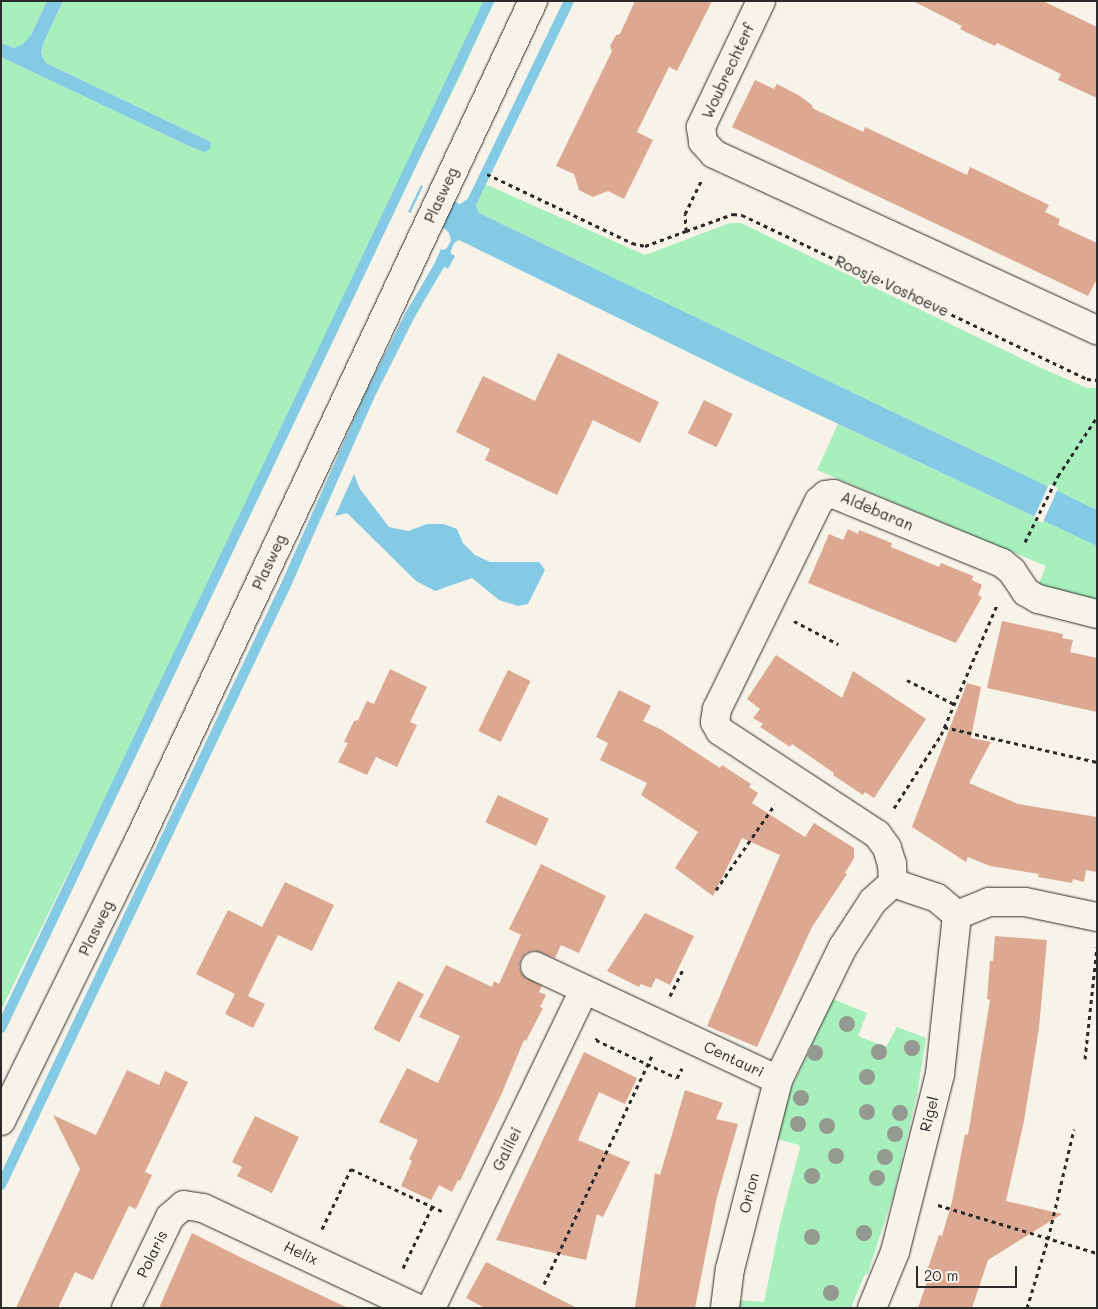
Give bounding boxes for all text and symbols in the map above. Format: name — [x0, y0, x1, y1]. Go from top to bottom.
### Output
street label: Woubrechterf — [698, 20, 758, 122]
street label: Plasweg — [420, 164, 462, 226]
street label: Roosje Voshoeve — [832, 252, 952, 320]
street label: Aldebaran — [838, 488, 916, 534]
street label: Plasweg — [248, 531, 290, 593]
street label: Plasweg — [75, 897, 117, 959]
street label: Centauri — [701, 1037, 767, 1081]
street label: Rigel — [916, 1094, 942, 1134]
street label: Galilei — [489, 1124, 525, 1174]
street label: Orion — [735, 1171, 763, 1215]
street label: Polaris — [133, 1227, 171, 1281]
street label: Helix — [281, 1237, 321, 1269]
scale bar — [918, 1256, 1019, 1288]
text: 20 m — [924, 1265, 958, 1285]

